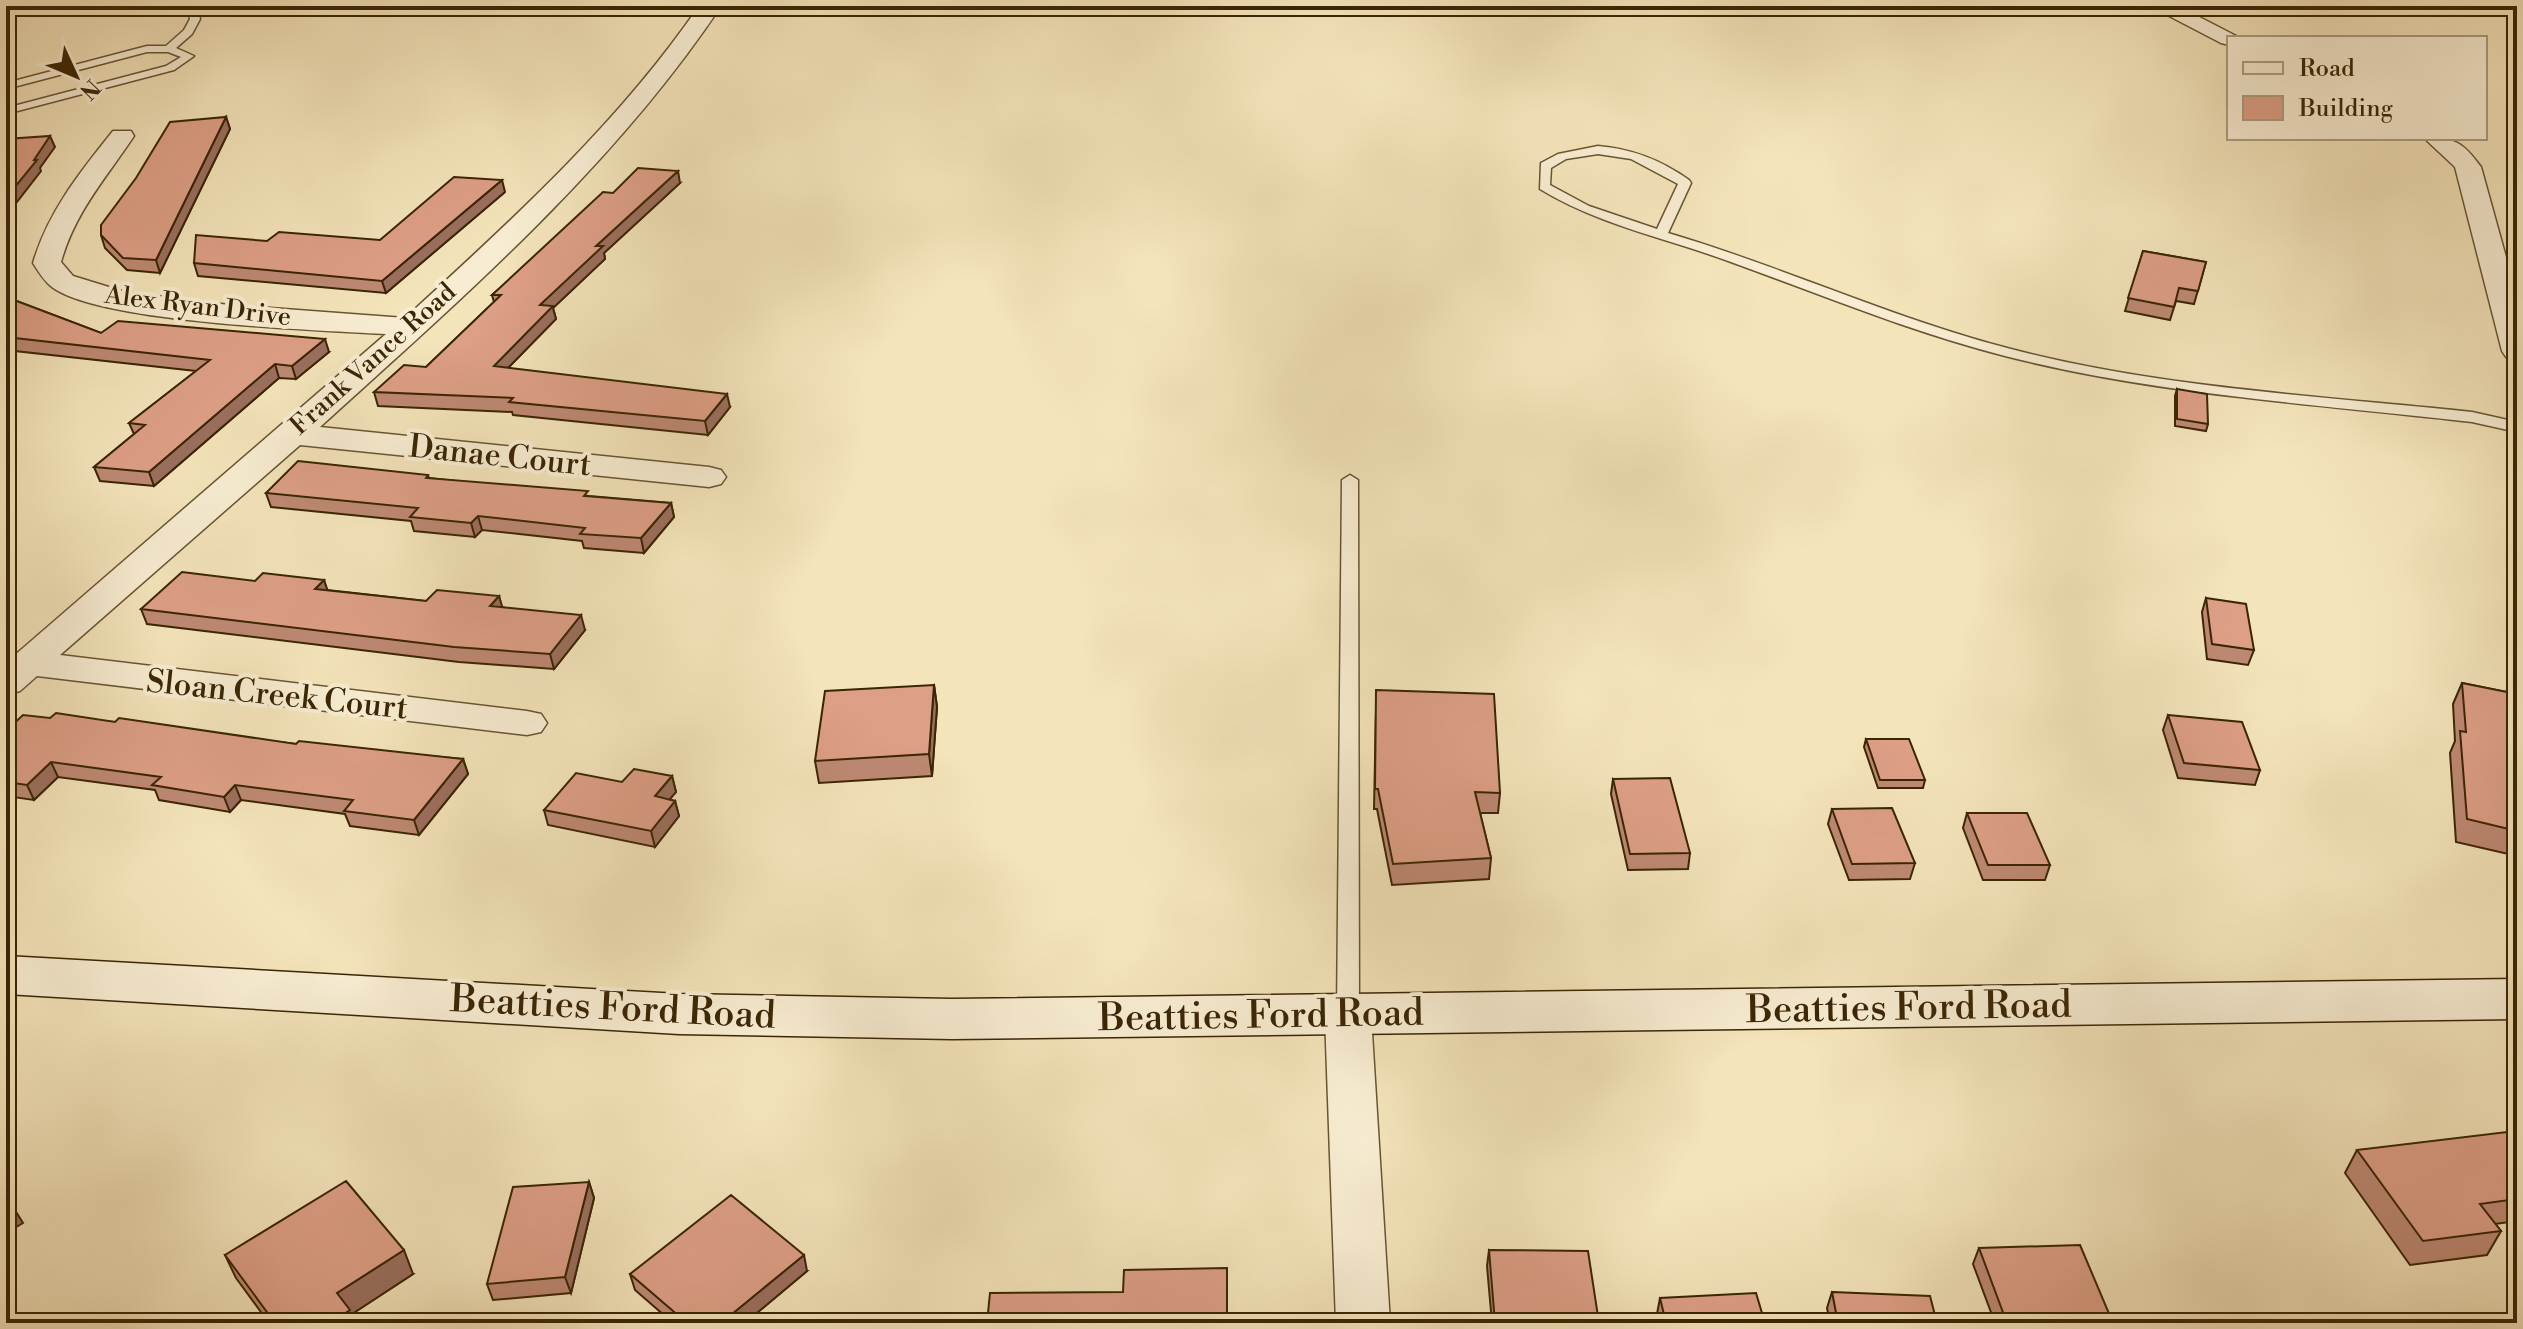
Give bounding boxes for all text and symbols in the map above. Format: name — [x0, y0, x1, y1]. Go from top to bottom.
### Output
north arrow — [36, 36, 116, 116]
legend — [2227, 36, 2487, 140]
text: Road — [2299, 54, 2355, 84]
text: N — [73, 73, 105, 105]
text: Building — [2298, 94, 2393, 124]
street label: Frank Vance Road — [283, 276, 463, 442]
street label: Alex Ryan Drive — [102, 279, 293, 333]
street label: Danae Court — [407, 427, 593, 485]
street label: Sloan Creek Court — [144, 661, 410, 729]
street label: Beatties Ford Road — [448, 976, 777, 1040]
street label: Beatties Ford Road — [1745, 982, 2073, 1034]
street label: Beatties Ford Road — [1097, 990, 1425, 1042]

